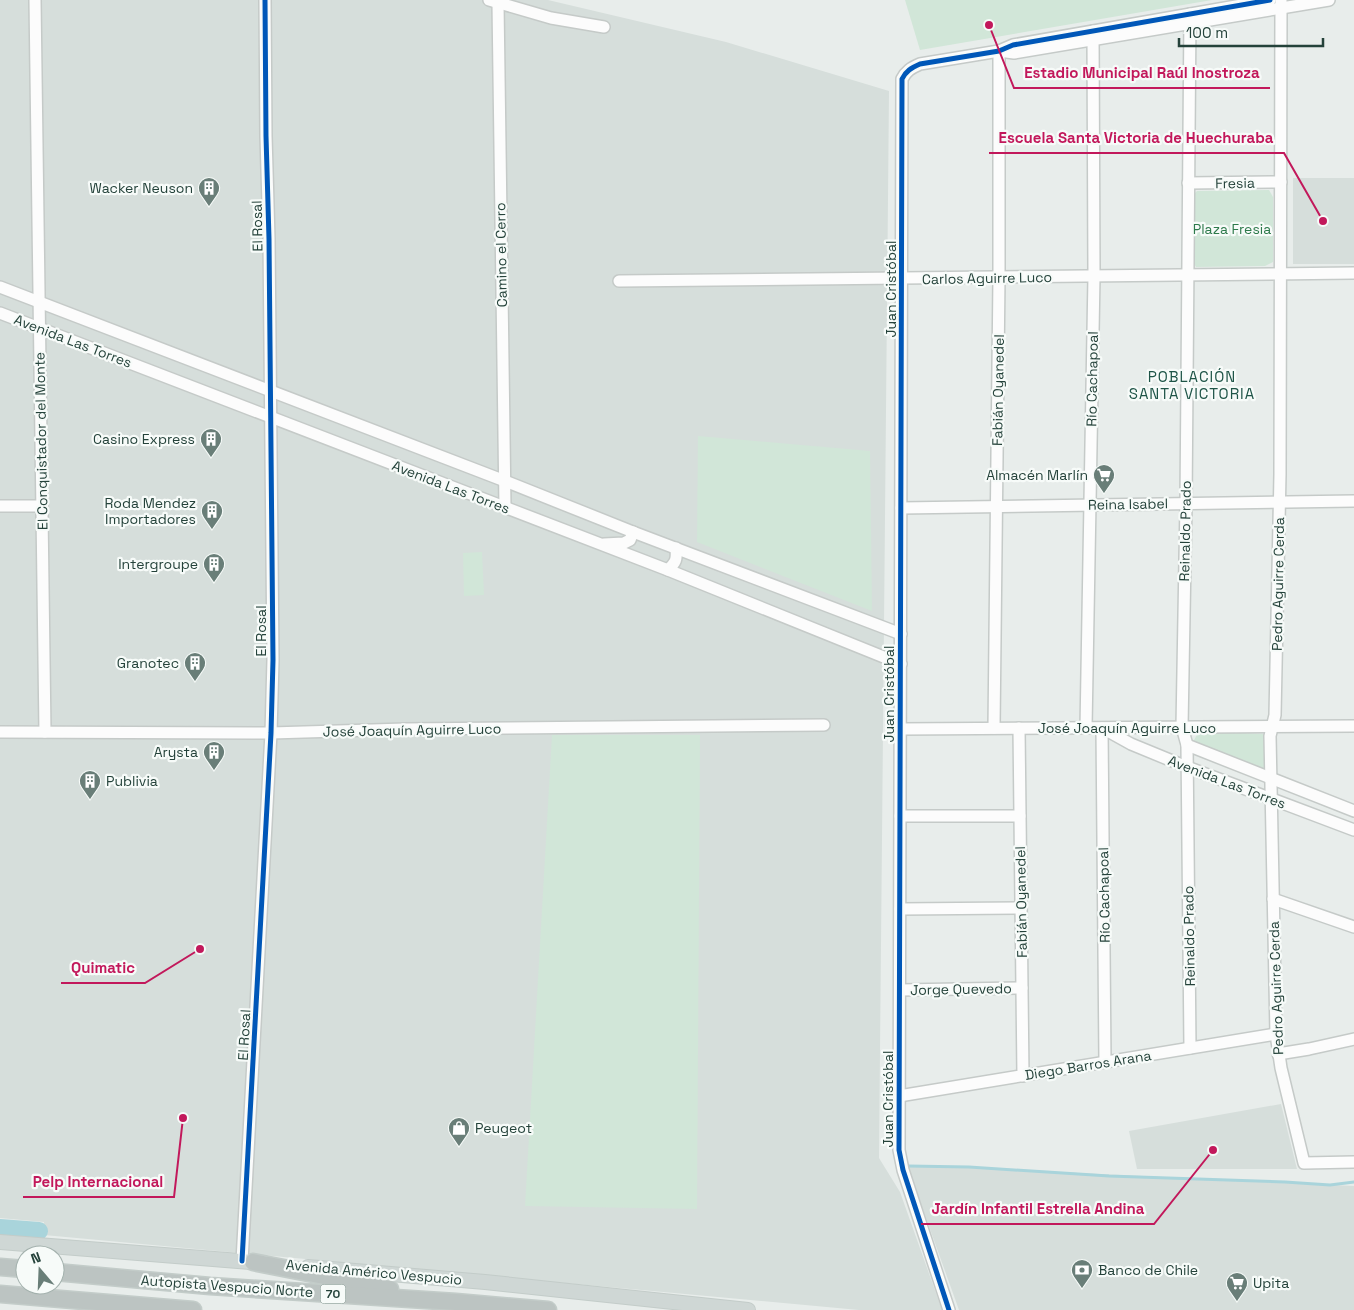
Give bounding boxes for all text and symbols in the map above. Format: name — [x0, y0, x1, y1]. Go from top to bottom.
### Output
scale bar — [1179, 15, 1323, 47]
text: 100 m — [1186, 23, 1228, 42]
callout: Estadio Municipal Raúl Inostroza — [1014, 58, 1270, 88]
text: Estadio Municipal Raúl Inostroza — [1024, 63, 1260, 82]
callout: Escuela Santa Victoria de Huechuraba — [989, 123, 1284, 153]
text: Escuela Santa Victoria de Huechuraba — [999, 128, 1274, 147]
street label: Fresia — [1215, 174, 1255, 192]
building icon: Wacker Neuson — [197, 176, 221, 207]
place label: Wacker Neuson — [90, 179, 193, 197]
street label: El Rosal — [248, 200, 266, 252]
street label: Camino el Cerro — [491, 202, 511, 308]
park label: Plaza Fresia — [1193, 220, 1271, 238]
street label: Juan Cristóbal — [882, 240, 900, 338]
street label: Carlos Aguirre Luco — [922, 268, 1052, 288]
street label: Avenida Las Torres — [12, 310, 134, 372]
street label: Río Cachapoal — [1082, 331, 1102, 427]
street label: Fabián Oyanedel — [988, 334, 1008, 446]
street label: El Conquistador del Monte — [30, 352, 52, 530]
district label: POBLACIÓN SANTA VICTORIA — [1129, 367, 1255, 403]
building icon: Casino Express — [199, 427, 223, 458]
place label: Casino Express — [93, 430, 195, 448]
street label: Avenida Las Torres — [390, 456, 512, 518]
supermarket icon: Almacén Marlín — [1092, 463, 1116, 494]
place label: Almacén Marlín — [986, 466, 1088, 484]
street label: Reinaldo Prado — [1175, 480, 1195, 582]
place label: Roda Mendez Importadores — [105, 494, 196, 528]
street label: Reina Isabel — [1088, 494, 1168, 514]
building icon: Roda Mendez Importadores — [200, 499, 224, 530]
street label: Pedro Aguirre Cerda — [1268, 517, 1288, 651]
building icon: Intergroupe — [202, 552, 226, 583]
place label: Intergroupe — [118, 555, 198, 573]
street label: El Rosal — [252, 605, 270, 657]
street label: Juan Cristóbal — [880, 645, 898, 743]
building icon: Granotec — [183, 651, 207, 682]
place label: Granotec — [117, 654, 179, 672]
street label: José Joaquín Aguirre Luco — [323, 719, 501, 741]
street label: José Joaquín Aguirre Luco — [1038, 719, 1216, 737]
building icon: Arysta — [202, 740, 226, 771]
place label: Arysta — [154, 743, 198, 761]
street label: Avenida Las Torres — [1166, 751, 1288, 813]
building icon: Publivia — [78, 769, 102, 800]
place label: Publivia — [106, 772, 158, 790]
street label: Fabián Oyanedel — [1011, 846, 1031, 958]
street label: Río Cachapoal — [1094, 847, 1114, 943]
street label: Reinaldo Prado — [1179, 885, 1199, 987]
street label: Pedro Aguirre Cerda — [1265, 921, 1287, 1055]
callout: Quimatic — [61, 953, 145, 983]
text: Quimatic — [71, 958, 135, 977]
street label: Jorge Quevedo — [910, 979, 1012, 999]
street label: El Rosal — [234, 1009, 254, 1061]
street label: Diego Barros Arana — [1023, 1046, 1153, 1084]
street label: Juan Cristóbal — [879, 1050, 897, 1148]
shop icon: Peugeot — [447, 1116, 471, 1147]
place label: Peugeot — [475, 1119, 532, 1137]
callout: Pelp Internacional — [23, 1167, 174, 1197]
text: Pelp Internacional — [33, 1172, 163, 1191]
callout: Jardín Infantil Estrella Andina — [921, 1194, 1154, 1224]
text: Jardín Infantil Estrella Andina — [931, 1199, 1145, 1218]
north arrow — [15, 1245, 65, 1295]
text: N — [28, 1248, 43, 1268]
street label: Avenida Américo Vespucio — [285, 1255, 463, 1289]
bank icon: Banco de Chile — [1070, 1258, 1094, 1289]
place label: Banco de Chile — [1098, 1261, 1198, 1279]
street label: Autopista Vespucio Norte — [140, 1271, 314, 1301]
supermarket icon: Upita — [1225, 1271, 1249, 1302]
place label: Upita — [1253, 1274, 1289, 1292]
road number: 70 — [320, 1285, 346, 1304]

